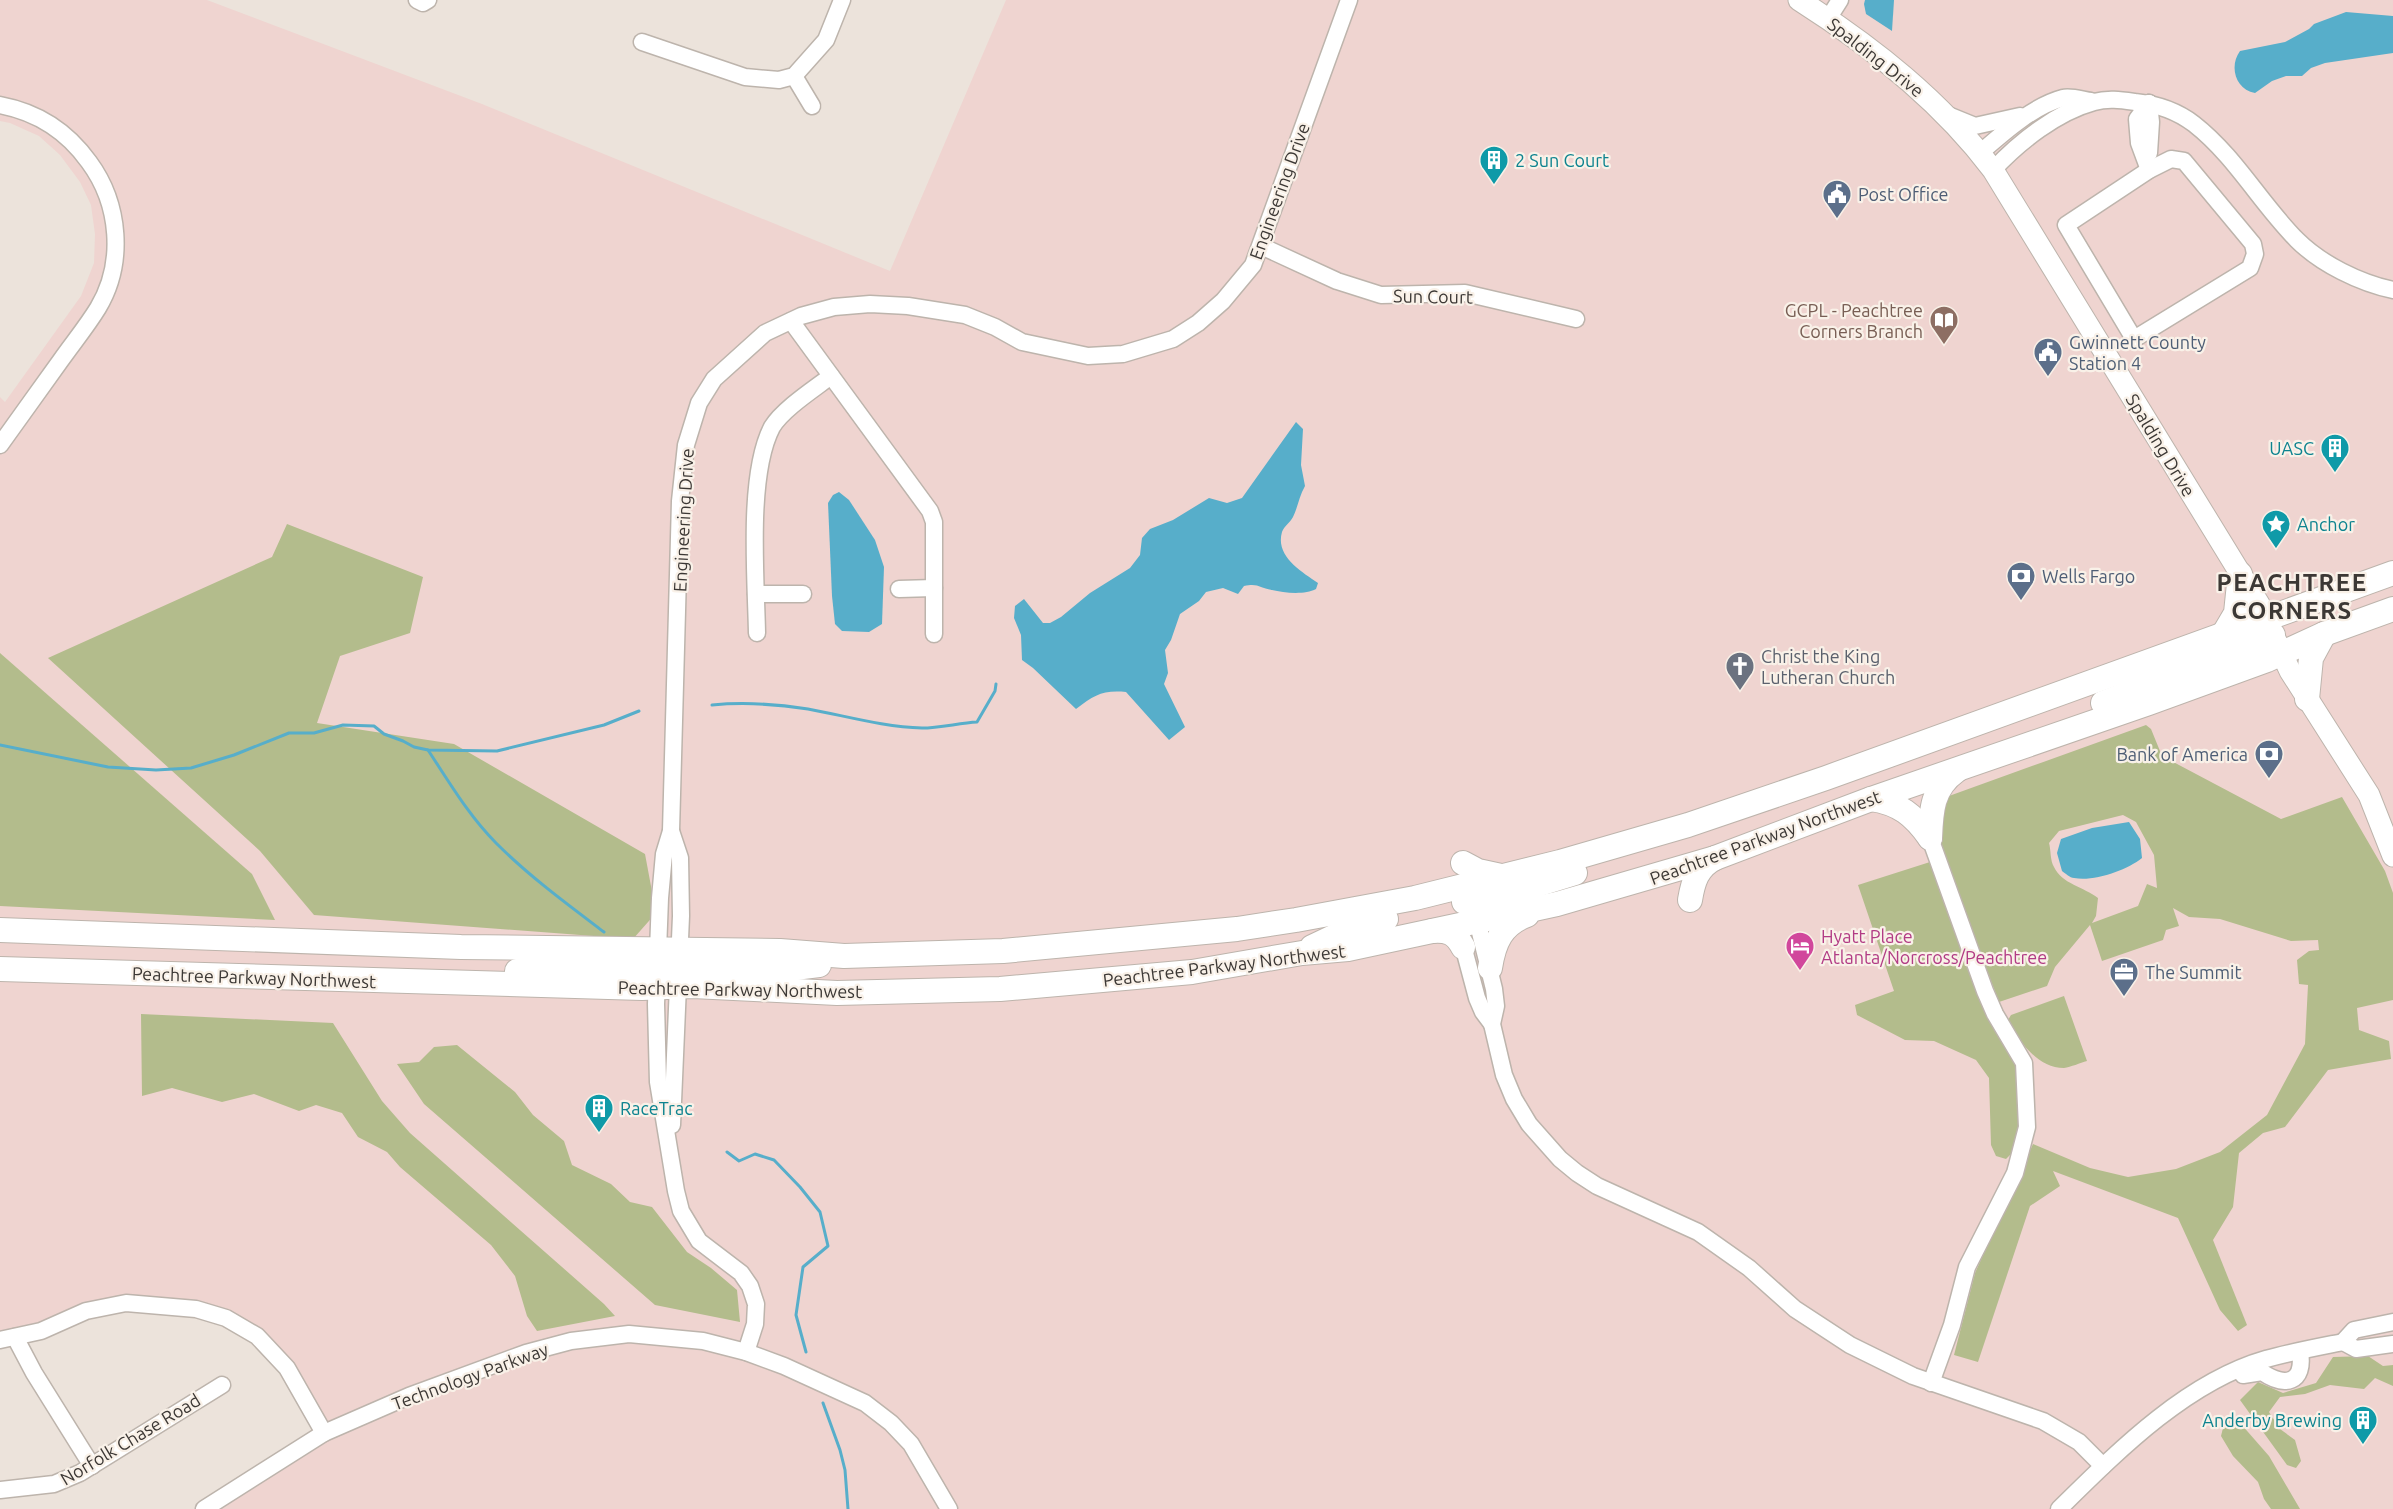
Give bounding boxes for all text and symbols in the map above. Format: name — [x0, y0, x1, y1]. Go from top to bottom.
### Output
street label: Spalding Drive — [1824, 13, 1928, 101]
street label: Engineering Drive — [1245, 120, 1313, 262]
building icon: 2 Sun Court — [1478, 144, 1510, 186]
place label: 2 Sun Court — [1515, 150, 1609, 170]
public building icon: Post Office — [1821, 178, 1853, 220]
place label: Post Office — [1858, 184, 1948, 204]
street label: Sun Court — [1393, 285, 1473, 307]
place label: GCPL - Peachtree Corners Branch — [1785, 300, 1923, 341]
library icon: GCPL - Peachtree Corners Branch — [1928, 304, 1960, 346]
place label: Gwinnett County Station 4 — [2069, 332, 2206, 373]
public building icon: Gwinnett County Station 4 — [2032, 336, 2064, 378]
street label: Spalding Drive — [2123, 390, 2199, 500]
building icon: UASC — [2319, 432, 2351, 474]
place label: UASC — [2269, 438, 2314, 458]
street label: Engineering Drive — [669, 448, 697, 592]
place icon: Anchor — [2260, 508, 2292, 550]
place label: Anchor — [2297, 514, 2355, 534]
bank icon: Wells Fargo — [2005, 560, 2037, 602]
place label: Wells Fargo — [2042, 566, 2135, 586]
district label: PEACHTREE CORNERS — [2217, 569, 2367, 624]
place label: Christ the King Lutheran Church — [1761, 646, 1895, 687]
church icon: Christ the King Lutheran Church — [1724, 650, 1756, 692]
bank icon: Bank of America — [2253, 738, 2285, 780]
place label: Bank of America — [2116, 744, 2248, 764]
street label: Peachtree Parkway Northwest — [1647, 786, 1883, 888]
place label: Hyatt Place Atlanta/Norcross/Peachtree — [1821, 926, 2047, 967]
hotel icon: Hyatt Place Atlanta/Norcross/Peachtree — [1784, 930, 1816, 972]
street label: Peachtree Parkway Northwest — [1102, 940, 1346, 990]
office icon: The Summit — [2108, 956, 2140, 998]
place label: The Summit — [2145, 962, 2242, 982]
street label: Peachtree Parkway Northwest — [132, 963, 376, 991]
street label: Peachtree Parkway Northwest — [618, 977, 862, 1001]
building icon: RaceTrac — [583, 1092, 615, 1134]
place label: RaceTrac — [620, 1098, 693, 1118]
street label: Technology Parkway — [389, 1338, 551, 1414]
street label: Norfolk Chase Road — [57, 1389, 203, 1489]
building icon: Anderby Brewing — [2347, 1404, 2379, 1446]
place label: Anderby Brewing — [2202, 1410, 2342, 1430]

